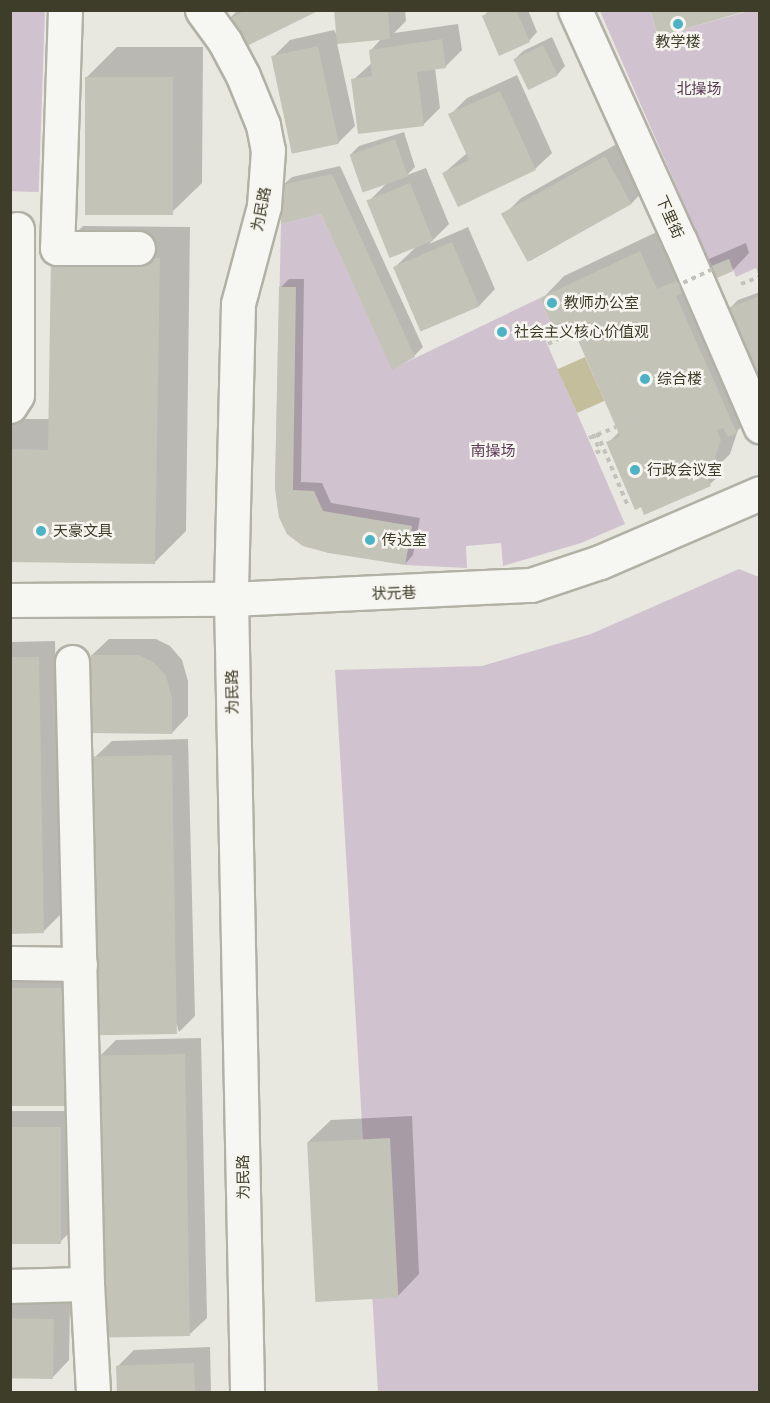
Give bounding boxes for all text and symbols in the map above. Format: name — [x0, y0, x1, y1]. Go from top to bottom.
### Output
marker: 教学楼 — [671, 17, 685, 31]
place label: 教学楼 — [656, 33, 700, 51]
park label: 北操场 — [677, 80, 721, 98]
street label: 为民路 — [248, 185, 274, 233]
street label: 下里街 — [653, 193, 687, 241]
place label: 教师办公室 — [564, 294, 639, 312]
marker: 教师办公室 — [545, 296, 559, 310]
place label: 社会主义核心价值观 — [514, 323, 649, 341]
marker: 社会主义核心价值观 — [495, 325, 509, 339]
place label: 综合楼 — [657, 370, 702, 388]
marker: 综合楼 — [638, 372, 652, 386]
park label: 南操场 — [471, 442, 515, 460]
place label: 行政会议室 — [647, 461, 722, 479]
marker: 行政会议室 — [628, 463, 642, 477]
place label: 天豪文具 — [53, 522, 113, 540]
marker: 天豪文具 — [34, 524, 48, 538]
place label: 传达室 — [382, 531, 427, 549]
marker: 传达室 — [363, 533, 377, 547]
street label: 状元巷 — [371, 583, 417, 603]
street label: 为民路 — [223, 669, 241, 715]
street label: 为民路 — [234, 1154, 252, 1200]

